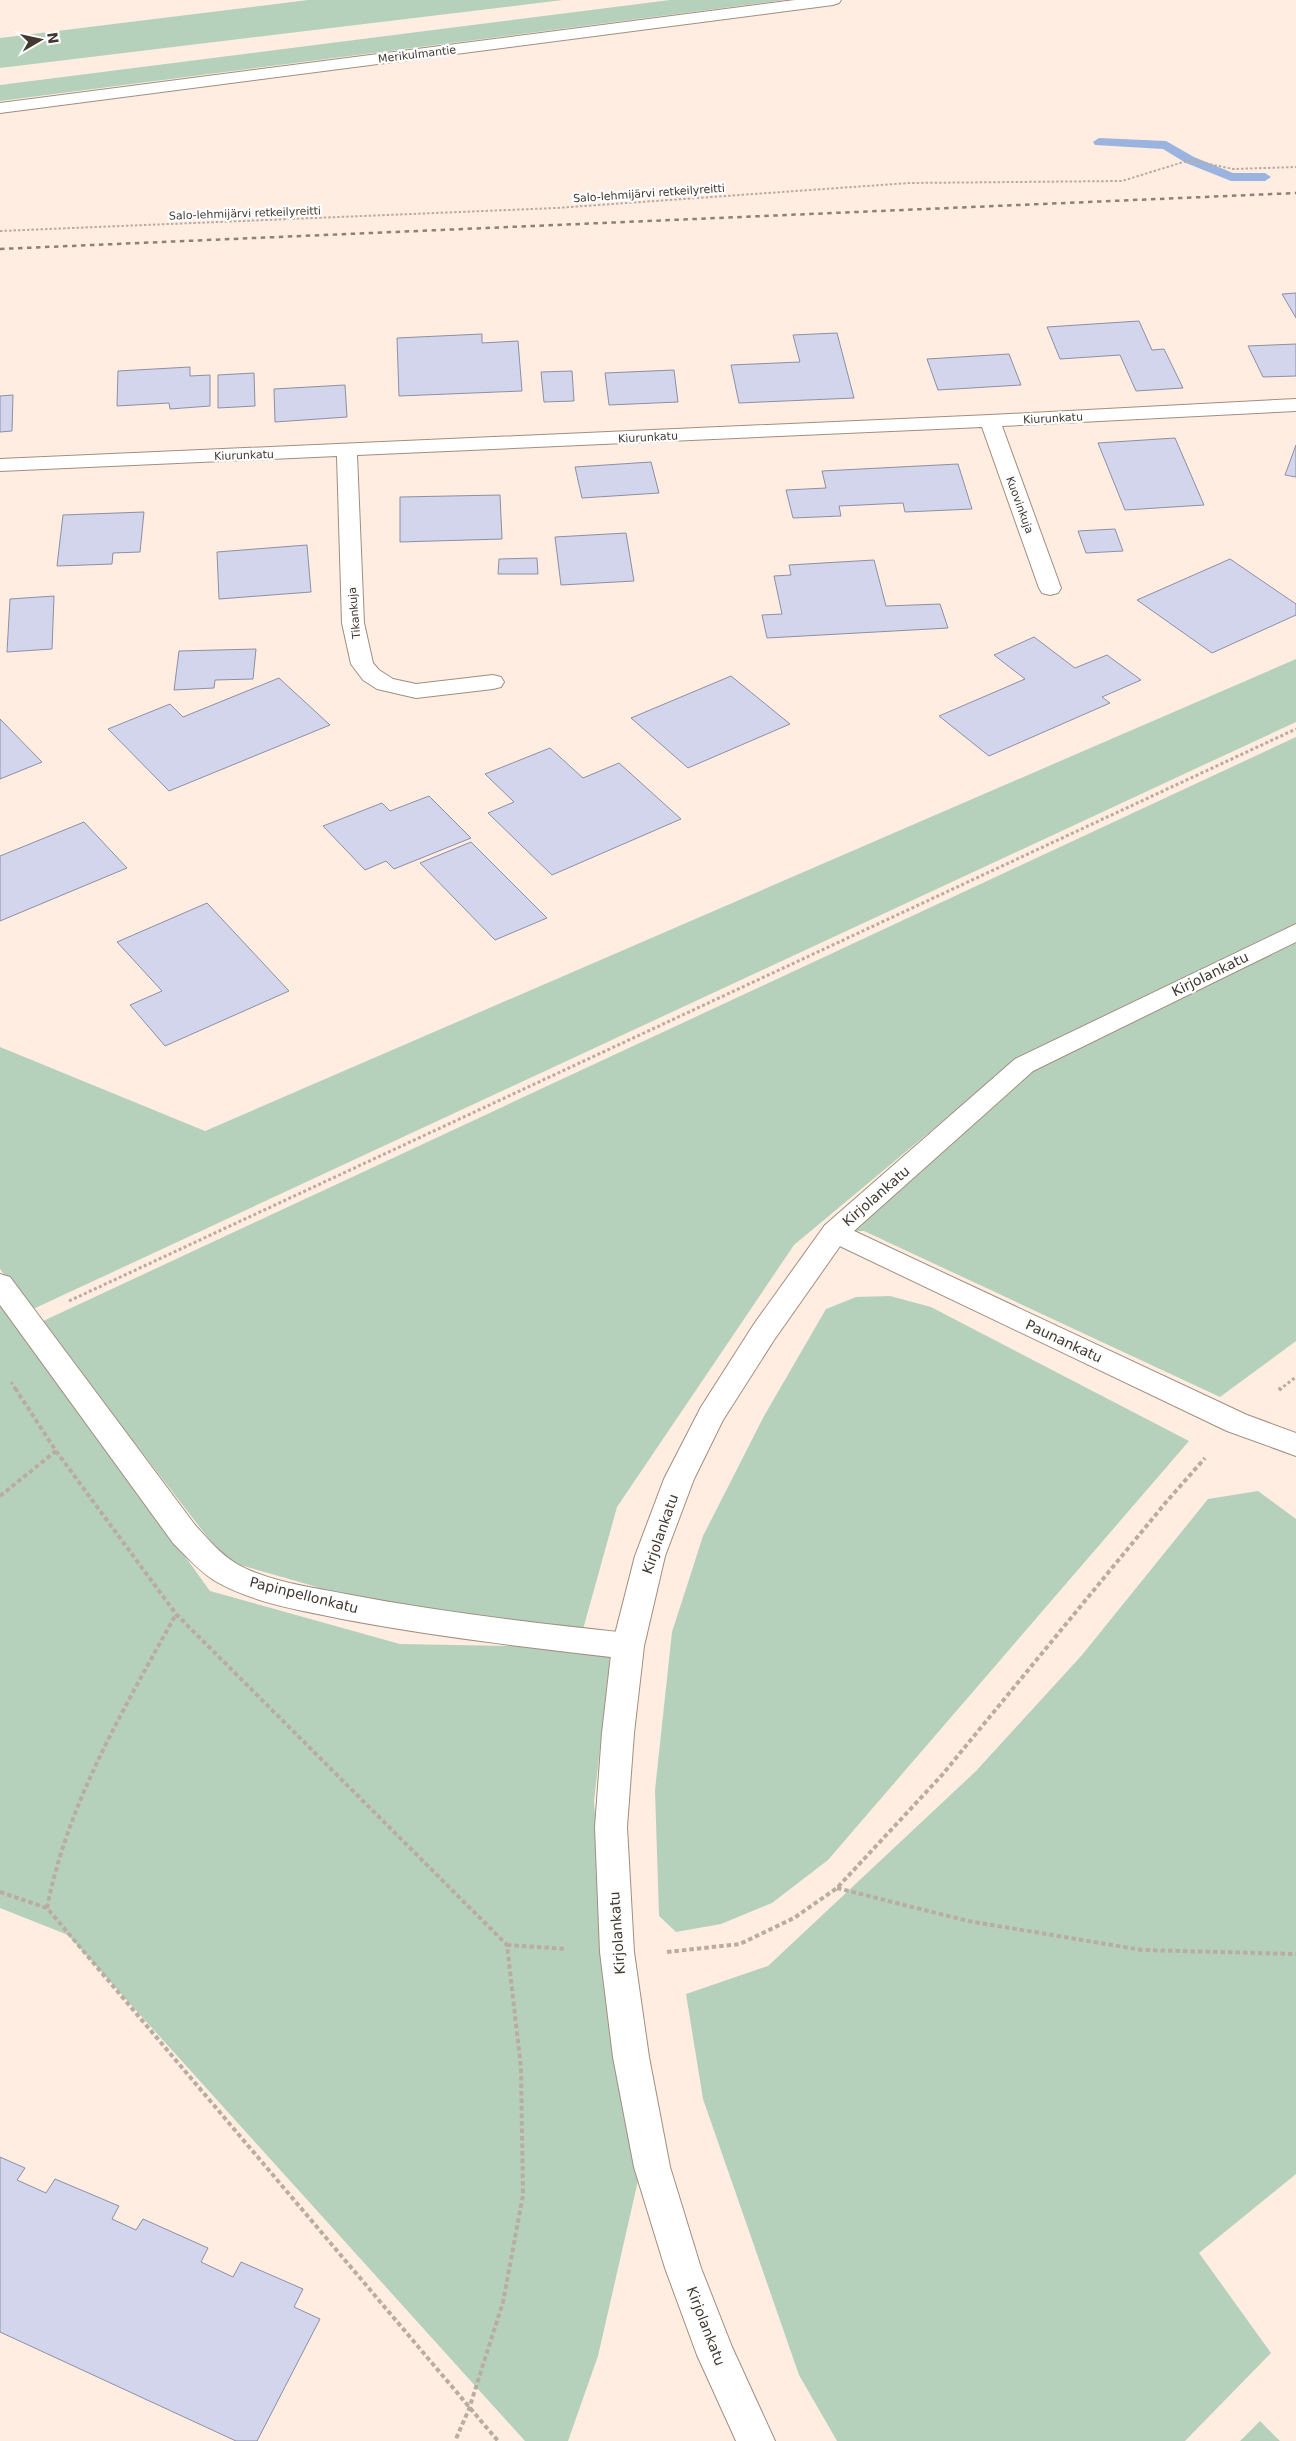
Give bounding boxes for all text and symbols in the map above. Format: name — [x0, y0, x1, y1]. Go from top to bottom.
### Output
north arrow — [15, 15, 65, 65]
text: N — [44, 31, 62, 45]
street label: Merikulmantie — [377, 43, 457, 66]
street label: Salo-lehmijärvi retkeilyreitti — [573, 182, 725, 205]
street label: Salo-lehmijärvi retkeilyreitti — [169, 204, 321, 223]
street label: Kiurunkatu — [1023, 410, 1083, 427]
street label: Kiurunkatu — [618, 429, 678, 446]
street label: Kiurunkatu — [214, 448, 274, 463]
street label: Kuovinkuja — [1003, 475, 1036, 535]
street label: Tikankuja — [346, 586, 363, 640]
street label: Kirjolankatu — [1169, 949, 1251, 999]
street label: Kirjolankatu — [839, 1163, 913, 1229]
street label: Paunankatu — [1023, 1316, 1105, 1366]
street label: Kirjolankatu — [639, 1492, 681, 1576]
street label: Papinpellonkatu — [248, 1574, 360, 1616]
street label: Kirjolankatu — [606, 1891, 628, 1975]
street label: Kirjolankatu — [684, 2284, 728, 2368]

